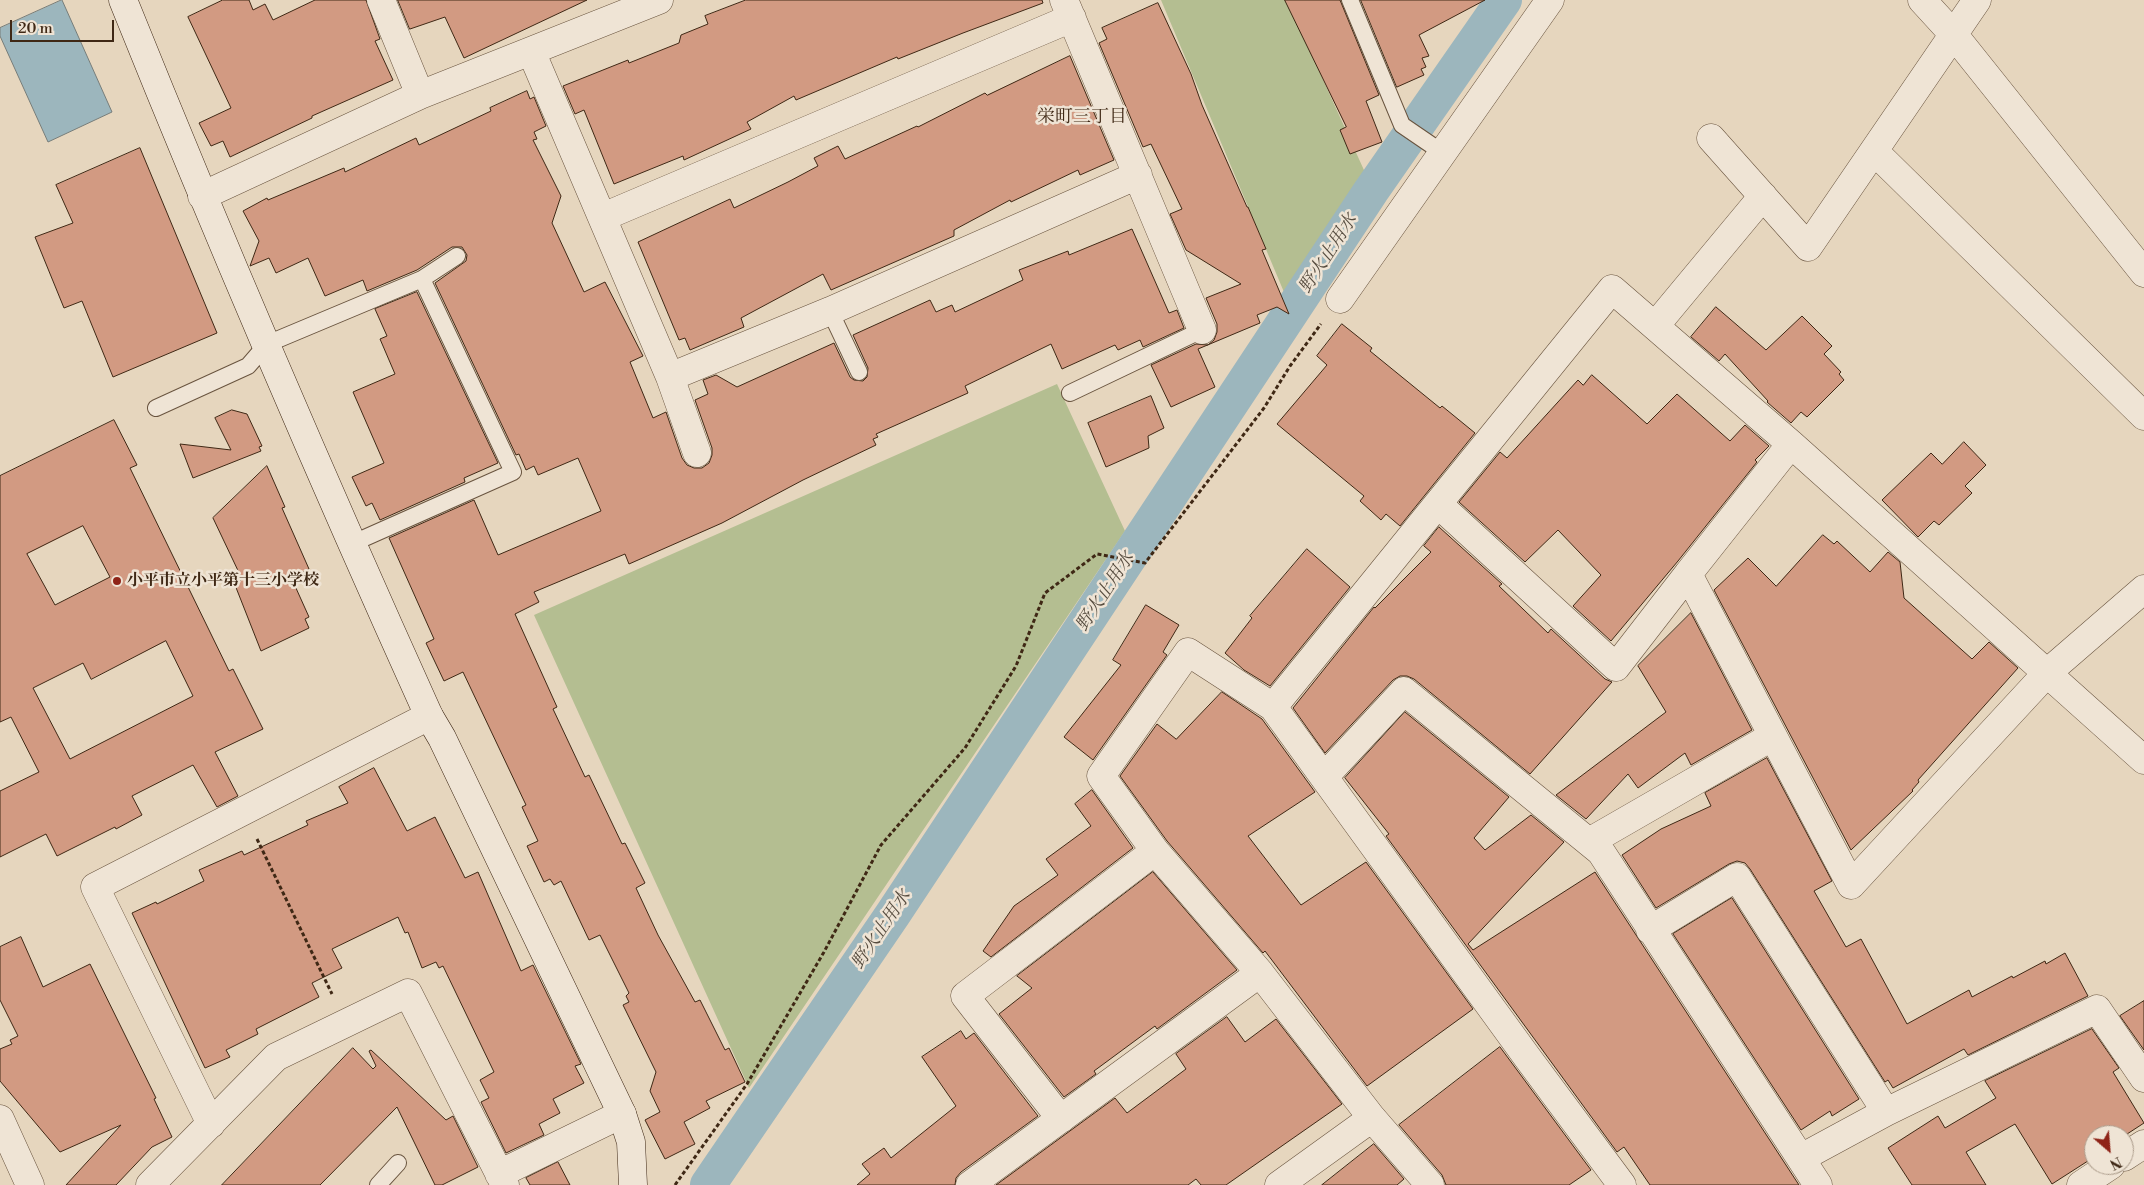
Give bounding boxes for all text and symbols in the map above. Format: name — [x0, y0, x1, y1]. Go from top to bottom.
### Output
scale bar — [12, 10, 116, 42]
text: 20 m — [18, 19, 53, 38]
district label: 栄町三丁目 — [1037, 107, 1127, 129]
water label: 野火止用水 — [1295, 210, 1363, 298]
water label: 野火止用水 — [1072, 548, 1140, 636]
place label: 小平市立小平第十三小学校 — [127, 571, 319, 591]
marker: 小平市立小平第十三小学校 — [111, 575, 123, 587]
water label: 野火止用水 — [848, 887, 916, 973]
north arrow — [2084, 1125, 2134, 1175]
text: N — [2106, 1152, 2124, 1173]

